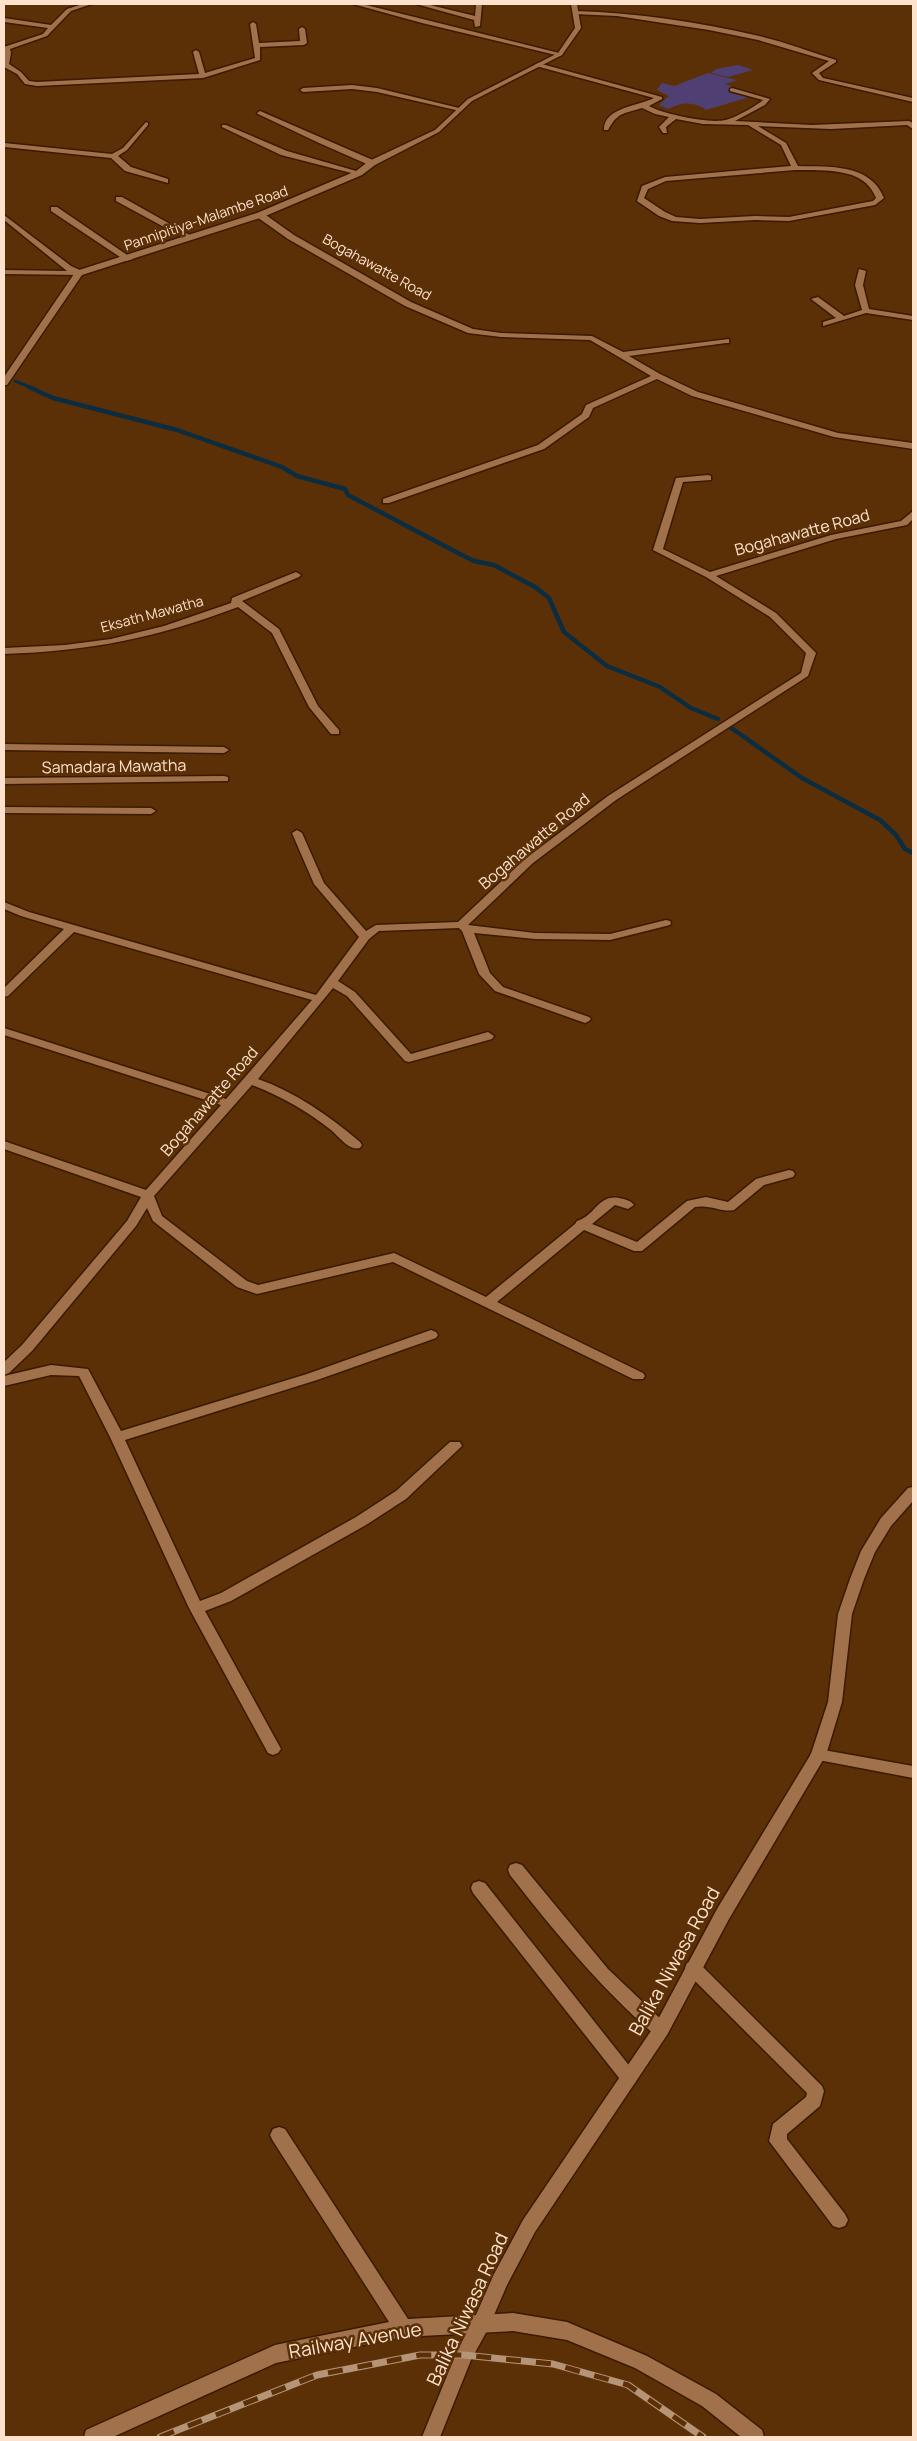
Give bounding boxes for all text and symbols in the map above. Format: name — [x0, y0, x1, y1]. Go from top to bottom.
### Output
street label: Pannipitiya-Malambe Road — [121, 181, 290, 254]
street label: Bogahawatte Road — [320, 229, 435, 304]
street label: Bogahawatte Road — [732, 503, 872, 561]
street label: Eksath Mawatha — [98, 591, 205, 636]
street label: Samadara Mawatha — [42, 754, 186, 778]
street label: Bogahawatte Road — [474, 788, 594, 894]
street label: Bogahawatte Road — [155, 1041, 263, 1161]
street label: Balika Niwasa Road — [622, 1882, 726, 2040]
street label: Balika Niwasa Road — [420, 2228, 514, 2390]
street label: Railway Avenue — [287, 2316, 423, 2364]

